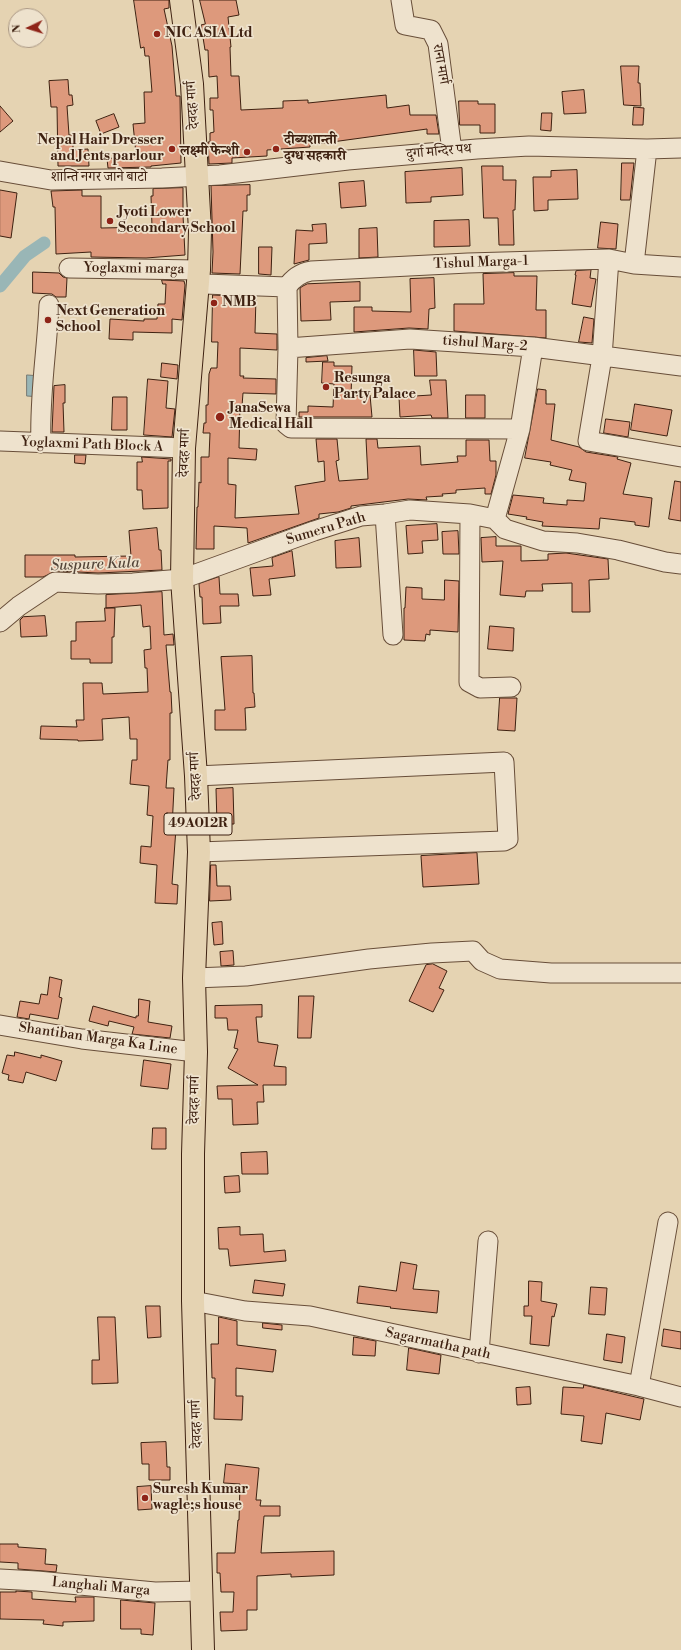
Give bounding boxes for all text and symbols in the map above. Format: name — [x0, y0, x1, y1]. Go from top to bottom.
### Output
north arrow — [8, 8, 48, 48]
text: N — [10, 24, 24, 34]
place label: NIC ASIA Ltd — [165, 26, 253, 42]
marker: NIC ASIA Ltd — [152, 29, 162, 39]
street label: राना मार्ग — [428, 42, 452, 86]
street label: देवदह मार्ग — [183, 80, 203, 130]
place label: Nepal Hair Dresser and Jents parlour — [37, 133, 164, 166]
place label: दीब्यशान्ती दुग्ध सहकारी — [284, 133, 346, 166]
street label: दुर्गा मन्दिर पथ — [406, 141, 472, 163]
marker: Nepal Hair Dresser and Jents parlour — [167, 144, 177, 154]
place label: लक्ष्मी फेन्शी — [180, 144, 239, 160]
marker: दीब्यशान्ती दुग्ध सहकारी — [271, 144, 281, 154]
marker: लक्ष्मी फेन्शी — [242, 147, 252, 157]
street label: शान्ति नगर जाने बाटो — [51, 170, 147, 186]
place label: Jyoti Lower Secondary School — [118, 205, 236, 238]
marker: Jyoti Lower Secondary School — [105, 216, 115, 226]
street label: Tishul Marga-1 — [433, 253, 529, 273]
street label: Yoglaxmi marga — [83, 260, 185, 278]
place label: NMB — [222, 295, 257, 311]
marker: NMB — [209, 298, 219, 308]
place label: Next Generation School — [56, 304, 165, 336]
marker: Next Generation School — [43, 315, 53, 325]
street label: tishul Marg-2 — [442, 333, 528, 355]
place label: Resunga Party Palace — [334, 371, 416, 404]
marker: Resunga Party Palace — [321, 382, 331, 392]
place label: JanaSewa Medical Hall — [229, 401, 313, 434]
marker: JanaSewa Medical Hall — [214, 411, 226, 423]
street label: देवदह मार्ग — [176, 429, 194, 477]
street label: Yoglaxmi Path Block A — [21, 434, 163, 456]
street label: Sumeru Path — [284, 509, 368, 549]
water label: Suspure Kula — [50, 554, 140, 576]
street label: देवदह मार्ग — [186, 752, 206, 800]
road number: 49A012R — [164, 813, 232, 835]
street label: Shantiban Marga Ka Line — [17, 1020, 179, 1058]
street label: देवदह मार्ग — [186, 1076, 204, 1124]
street label: Sagarmatha path — [384, 1325, 492, 1363]
street label: देवदह मार्ग — [188, 1400, 206, 1448]
place label: Suresh Kumar wagle;s house — [153, 1482, 248, 1514]
marker: Suresh Kumar wagle;s house — [140, 1493, 150, 1503]
street label: Langhali Marga — [51, 1574, 151, 1600]

